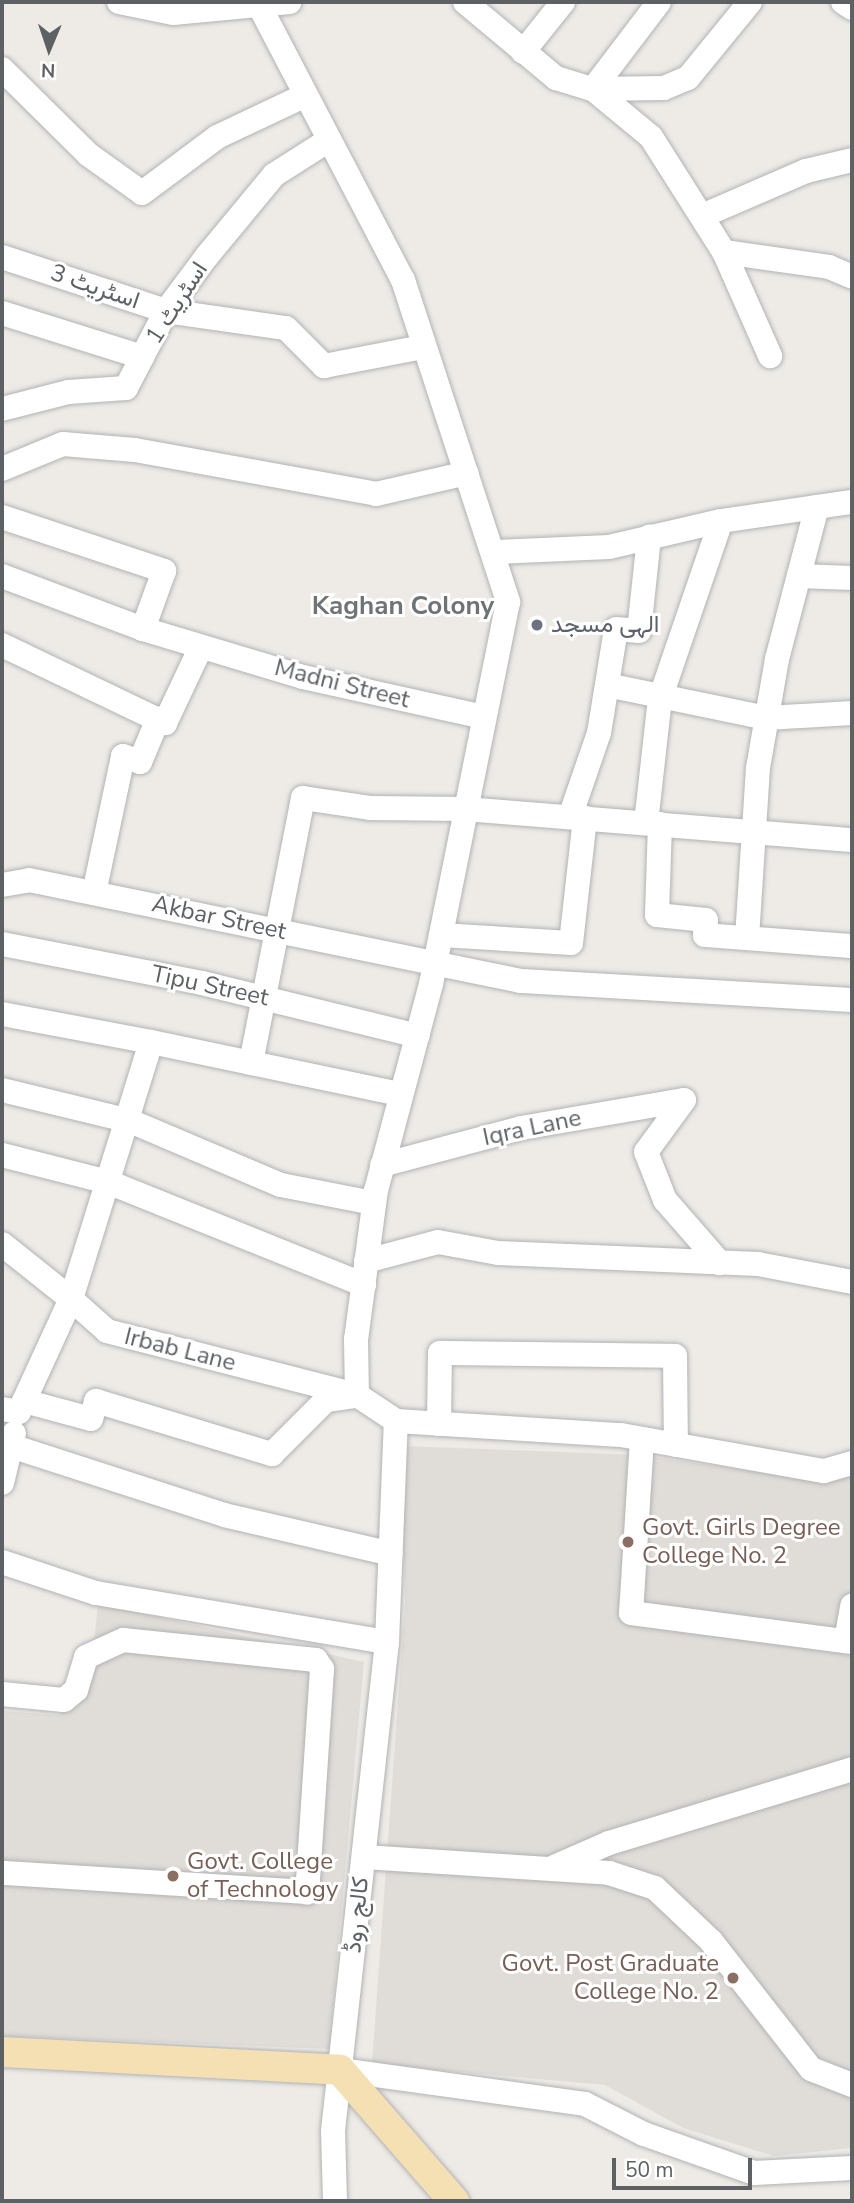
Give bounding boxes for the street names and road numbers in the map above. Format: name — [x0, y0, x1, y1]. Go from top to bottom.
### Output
street label: اسٹریٹ 1 — [140, 256, 214, 350]
street label: اسٹریٹ 3 — [47, 258, 143, 316]
street label: Madni Street — [272, 653, 412, 715]
street label: Akbar Street — [149, 890, 289, 946]
street label: Tipu Street — [149, 960, 271, 1012]
street label: Iqra Lane — [480, 1104, 584, 1152]
street label: Irbab Lane — [121, 1322, 239, 1378]
street label: کالج روڈ — [339, 1875, 375, 1955]

